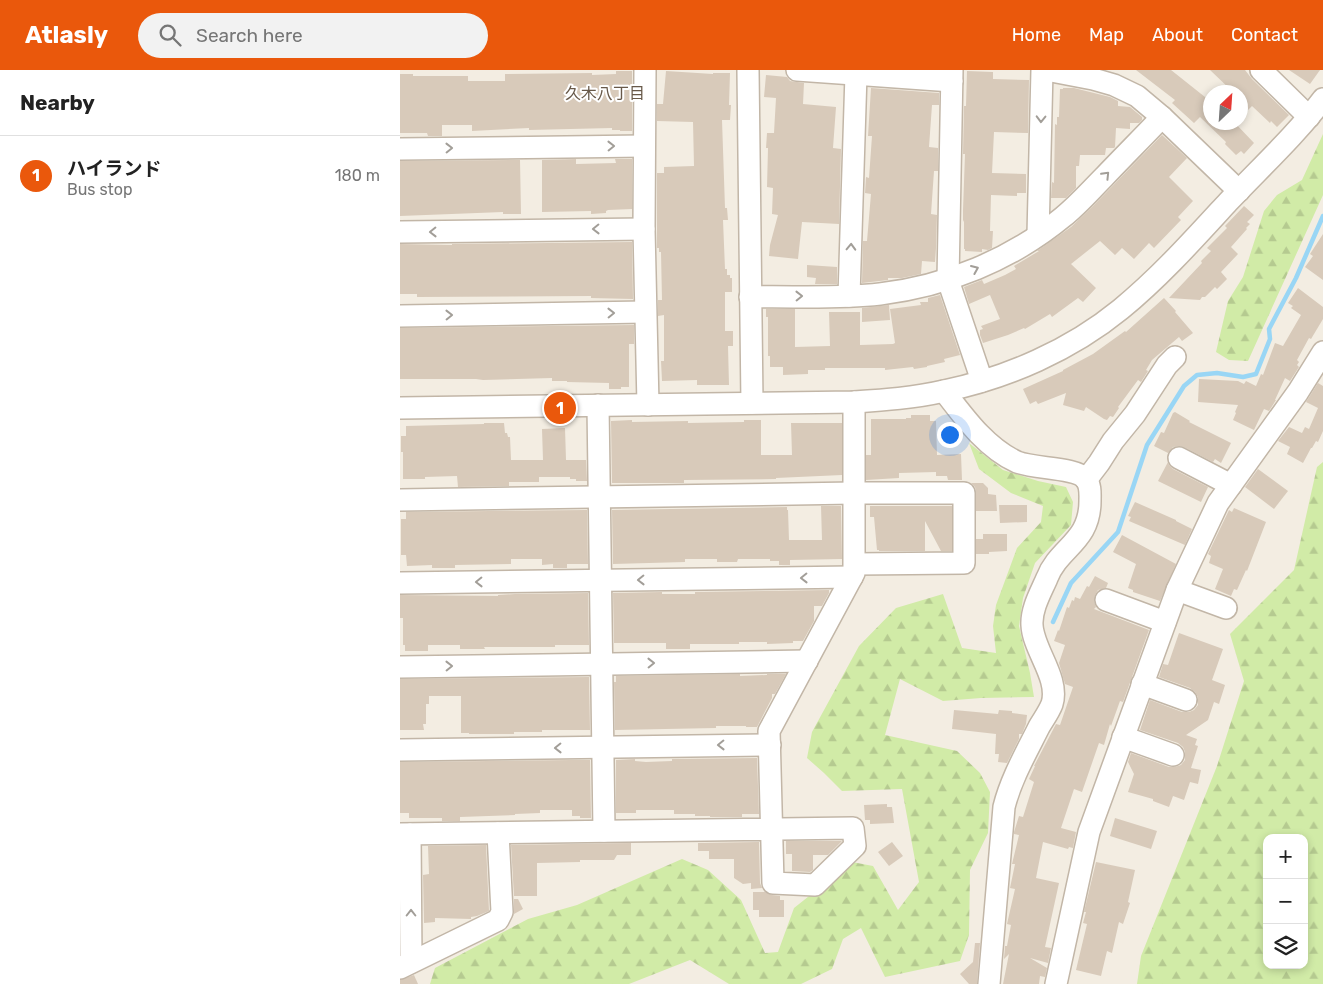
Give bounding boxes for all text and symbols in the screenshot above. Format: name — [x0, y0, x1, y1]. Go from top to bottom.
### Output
search box — [138, 13, 488, 58]
text: Atlasly — [25, 21, 108, 49]
icon: search — [156, 21, 184, 49]
text: Search here — [196, 24, 303, 47]
text: Home — [1012, 24, 1061, 46]
text: Map — [1089, 24, 1124, 46]
text: About — [1152, 24, 1203, 46]
text: Contact — [1231, 24, 1298, 46]
district label: 久木八丁目 — [565, 84, 645, 103]
north arrow — [1203, 85, 1248, 130]
text: Nearby — [20, 90, 95, 115]
one-way arrow — [1036, 115, 1046, 123]
one-way arrow — [608, 141, 615, 151]
one-way arrow — [445, 143, 453, 153]
text: ハイランド — [67, 157, 162, 180]
text: 1 — [32, 166, 40, 185]
text: 180 m — [335, 166, 380, 185]
one-way arrow — [1100, 172, 1109, 181]
text: Bus stop — [67, 180, 133, 199]
one-way arrow — [591, 224, 599, 234]
one-way arrow — [429, 226, 437, 237]
one-way arrow — [846, 243, 856, 250]
one-way arrow — [970, 265, 979, 276]
one-way arrow — [796, 291, 803, 301]
one-way arrow — [608, 308, 615, 318]
one-way arrow — [445, 310, 453, 320]
pin: 1 — [544, 389, 576, 427]
your location — [937, 422, 963, 448]
one-way arrow — [799, 573, 807, 583]
one-way arrow — [637, 575, 644, 585]
one-way arrow — [474, 577, 482, 587]
one-way arrow — [648, 658, 656, 668]
one-way arrow — [445, 661, 453, 671]
one-way arrow — [717, 740, 724, 750]
one-way arrow — [554, 742, 562, 753]
map controls — [1263, 834, 1308, 969]
button: + — [1263, 834, 1308, 879]
button: − — [1263, 879, 1308, 924]
one-way arrow — [406, 909, 416, 916]
button: layers — [1263, 924, 1308, 969]

